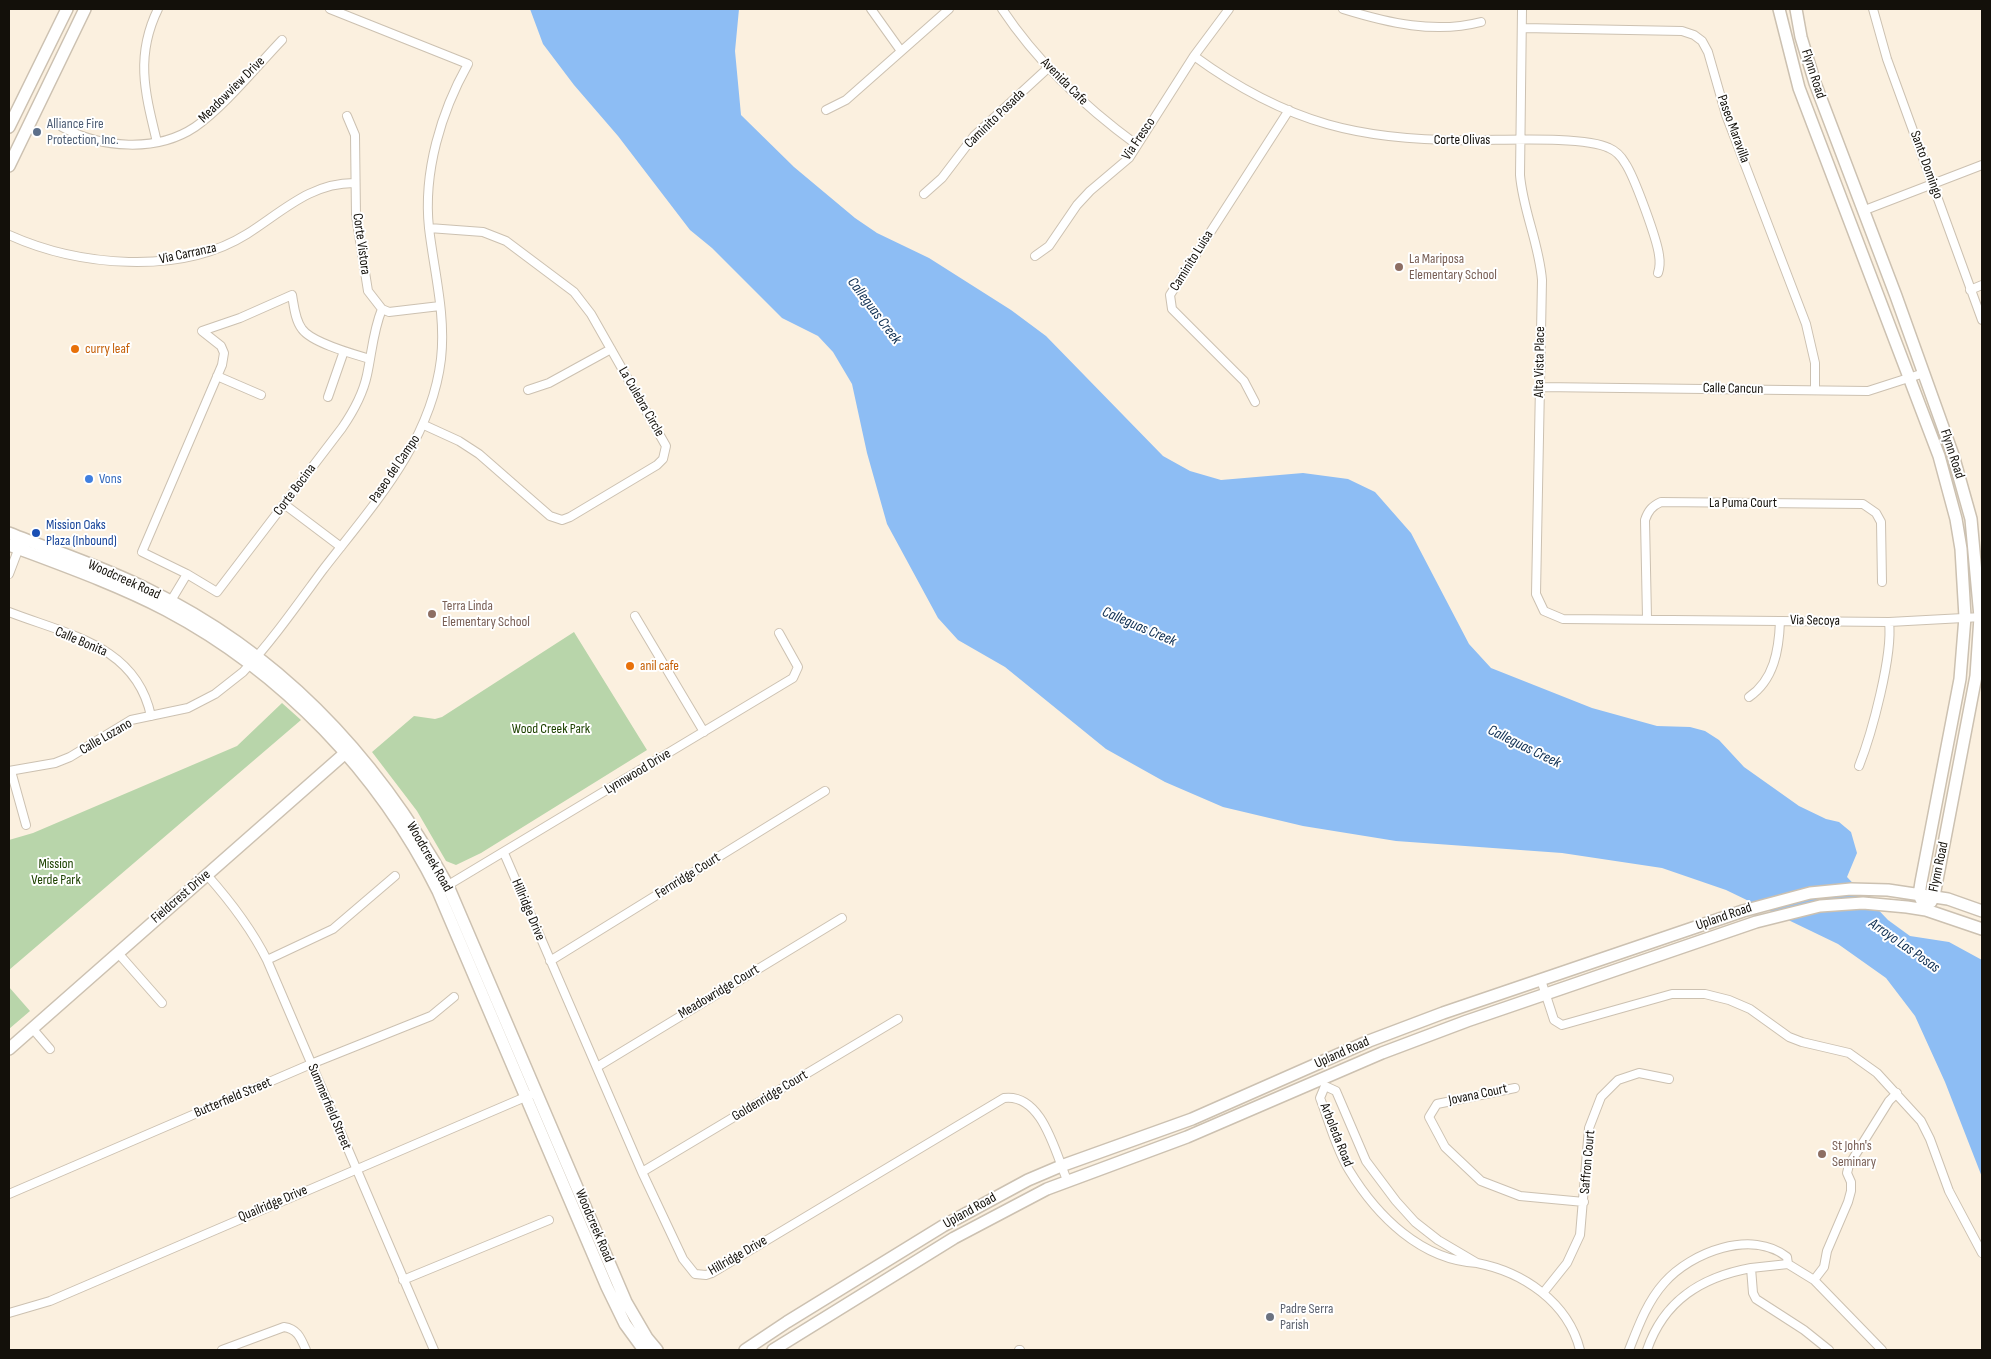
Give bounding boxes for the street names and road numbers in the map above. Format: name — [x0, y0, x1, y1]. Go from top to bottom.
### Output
street label: Flynn Road — [1797, 47, 1829, 101]
street label: Meadowview Drive — [195, 53, 269, 127]
street label: Avenida Cafe — [1037, 55, 1091, 109]
street label: Caminito Posada — [961, 86, 1029, 152]
street label: Paseo Maravilla — [1713, 93, 1753, 165]
street label: Via Fresco — [1119, 115, 1159, 163]
street label: Santo Domingo — [1906, 129, 1946, 201]
street label: Corte Olivas — [1434, 132, 1490, 148]
street label: Corte Vistora — [348, 212, 374, 276]
street label: Caminito Luisa — [1167, 228, 1217, 294]
street label: Via Carranza — [158, 240, 218, 268]
street label: Alta Vista Place — [1531, 326, 1549, 398]
street label: La Culebra Circle — [614, 364, 668, 440]
street label: Calle Cancun — [1703, 380, 1763, 398]
street label: Flynn Road — [1936, 427, 1968, 481]
street label: Paseo del Campo — [366, 432, 424, 506]
street label: Corte Bocina — [270, 461, 320, 519]
street label: La Puma Court — [1709, 495, 1777, 511]
street label: Woodcreek Road — [85, 557, 163, 603]
street label: Via Secoya — [1790, 612, 1840, 630]
street label: Calle Bonita — [52, 623, 110, 661]
street label: Calle Lozano — [77, 715, 135, 759]
street label: Lynnwood Drive — [602, 746, 674, 798]
street label: Woodcreek Road — [402, 819, 456, 895]
street label: Flynn Road — [1925, 840, 1953, 894]
street label: Fernridge Court — [652, 849, 724, 903]
street label: Fieldcrest Drive — [148, 867, 214, 927]
street label: Hillridge Drive — [508, 877, 548, 943]
street label: Upland Road — [1694, 900, 1754, 934]
street label: Meadowridge Court — [675, 961, 763, 1023]
street label: Upland Road — [1312, 1034, 1372, 1072]
street label: Summerfield Street — [303, 1062, 355, 1152]
street label: Goldenridge Court — [729, 1067, 811, 1125]
street label: Butterfield Street — [192, 1074, 274, 1122]
street label: Jovana Court — [1447, 1081, 1509, 1109]
street label: Arboleda Road — [1316, 1101, 1356, 1169]
street label: Saffron Court — [1577, 1129, 1599, 1195]
street label: Quailridge Drive — [236, 1182, 310, 1226]
street label: Woodcreek Road — [571, 1187, 617, 1265]
street label: Upland Road — [941, 1190, 999, 1232]
street label: Hillridge Drive — [706, 1232, 770, 1280]

